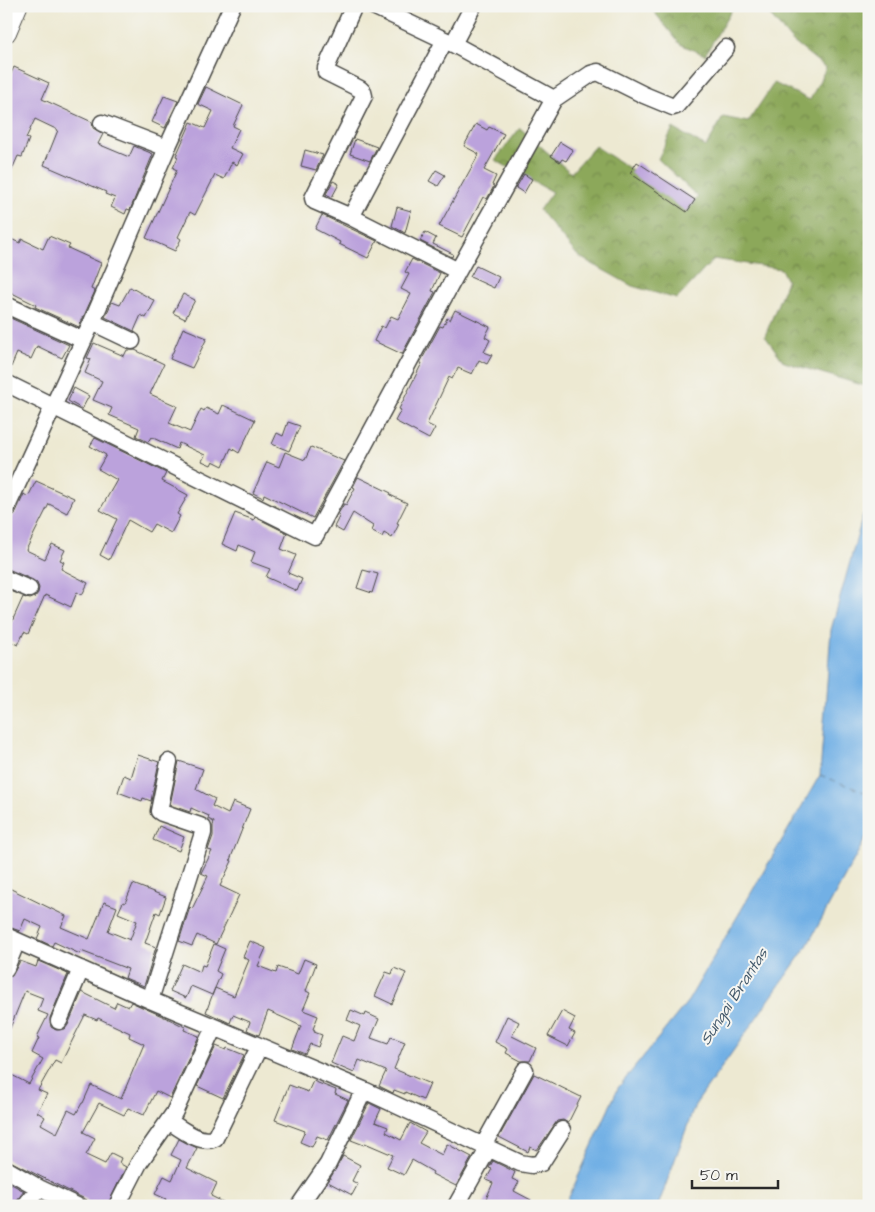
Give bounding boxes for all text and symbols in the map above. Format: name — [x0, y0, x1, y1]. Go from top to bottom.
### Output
water label: Sungai Brantas — [694, 943, 775, 1049]
scale bar — [692, 1157, 779, 1189]
text: 50 m — [700, 1165, 738, 1186]

